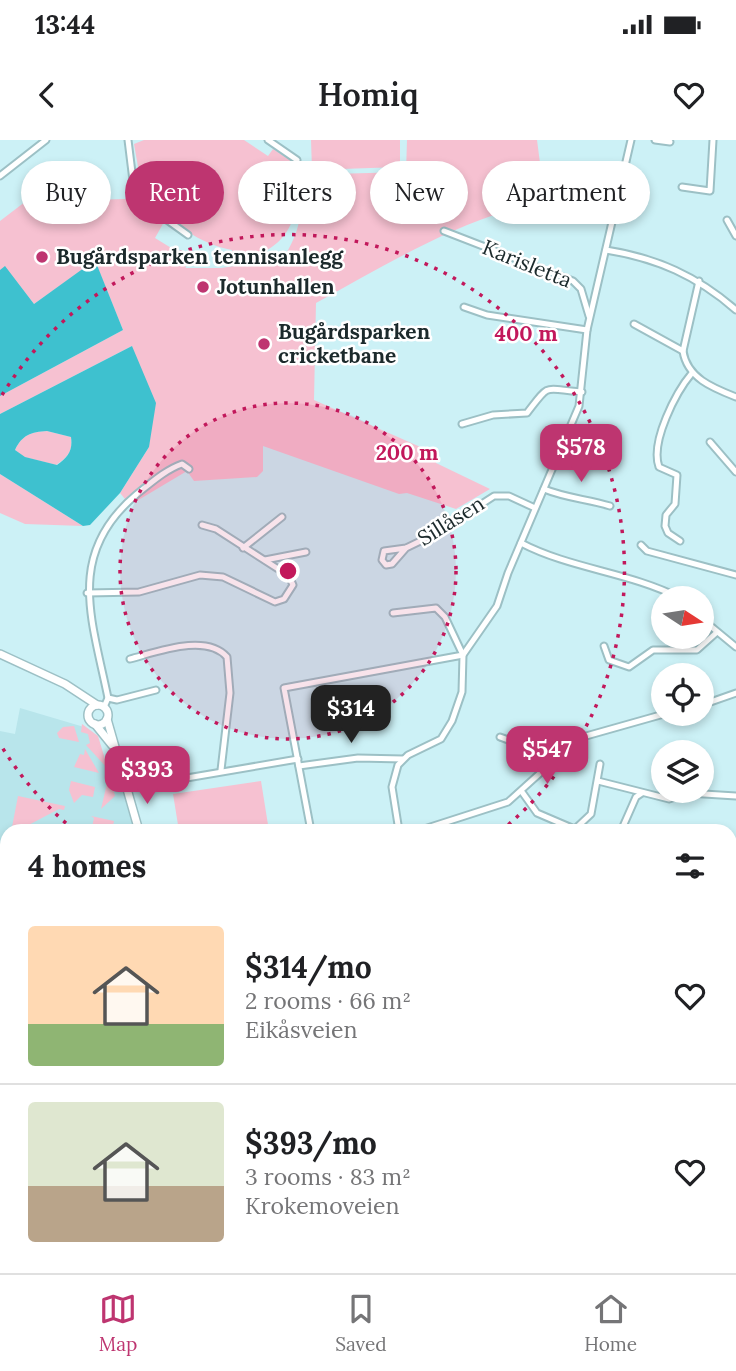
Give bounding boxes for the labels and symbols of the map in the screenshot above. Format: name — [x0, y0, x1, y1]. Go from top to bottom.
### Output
street label: Karisletta — [478, 233, 576, 294]
place label: Bugårdsparken tennisanlegg — [56, 243, 344, 270]
marker: Bugårdsparken tennisanlegg — [34, 249, 50, 265]
place label: Jotunhallen — [217, 273, 335, 300]
marker: Jotunhallen — [195, 279, 211, 295]
place label: Bugårdsparken cricketbane — [278, 318, 430, 369]
text: 400 m — [494, 320, 558, 347]
marker: Bugårdsparken cricketbane — [256, 336, 272, 352]
pin: $578 — [540, 424, 622, 484]
text: 200 m — [376, 439, 438, 466]
street label: Sillåsen — [412, 489, 489, 552]
centre of rings — [276, 559, 300, 583]
north arrow — [651, 586, 714, 649]
pin: $314 — [310, 686, 392, 745]
pin: $547 — [506, 726, 588, 786]
pin: $393 — [106, 746, 188, 806]

